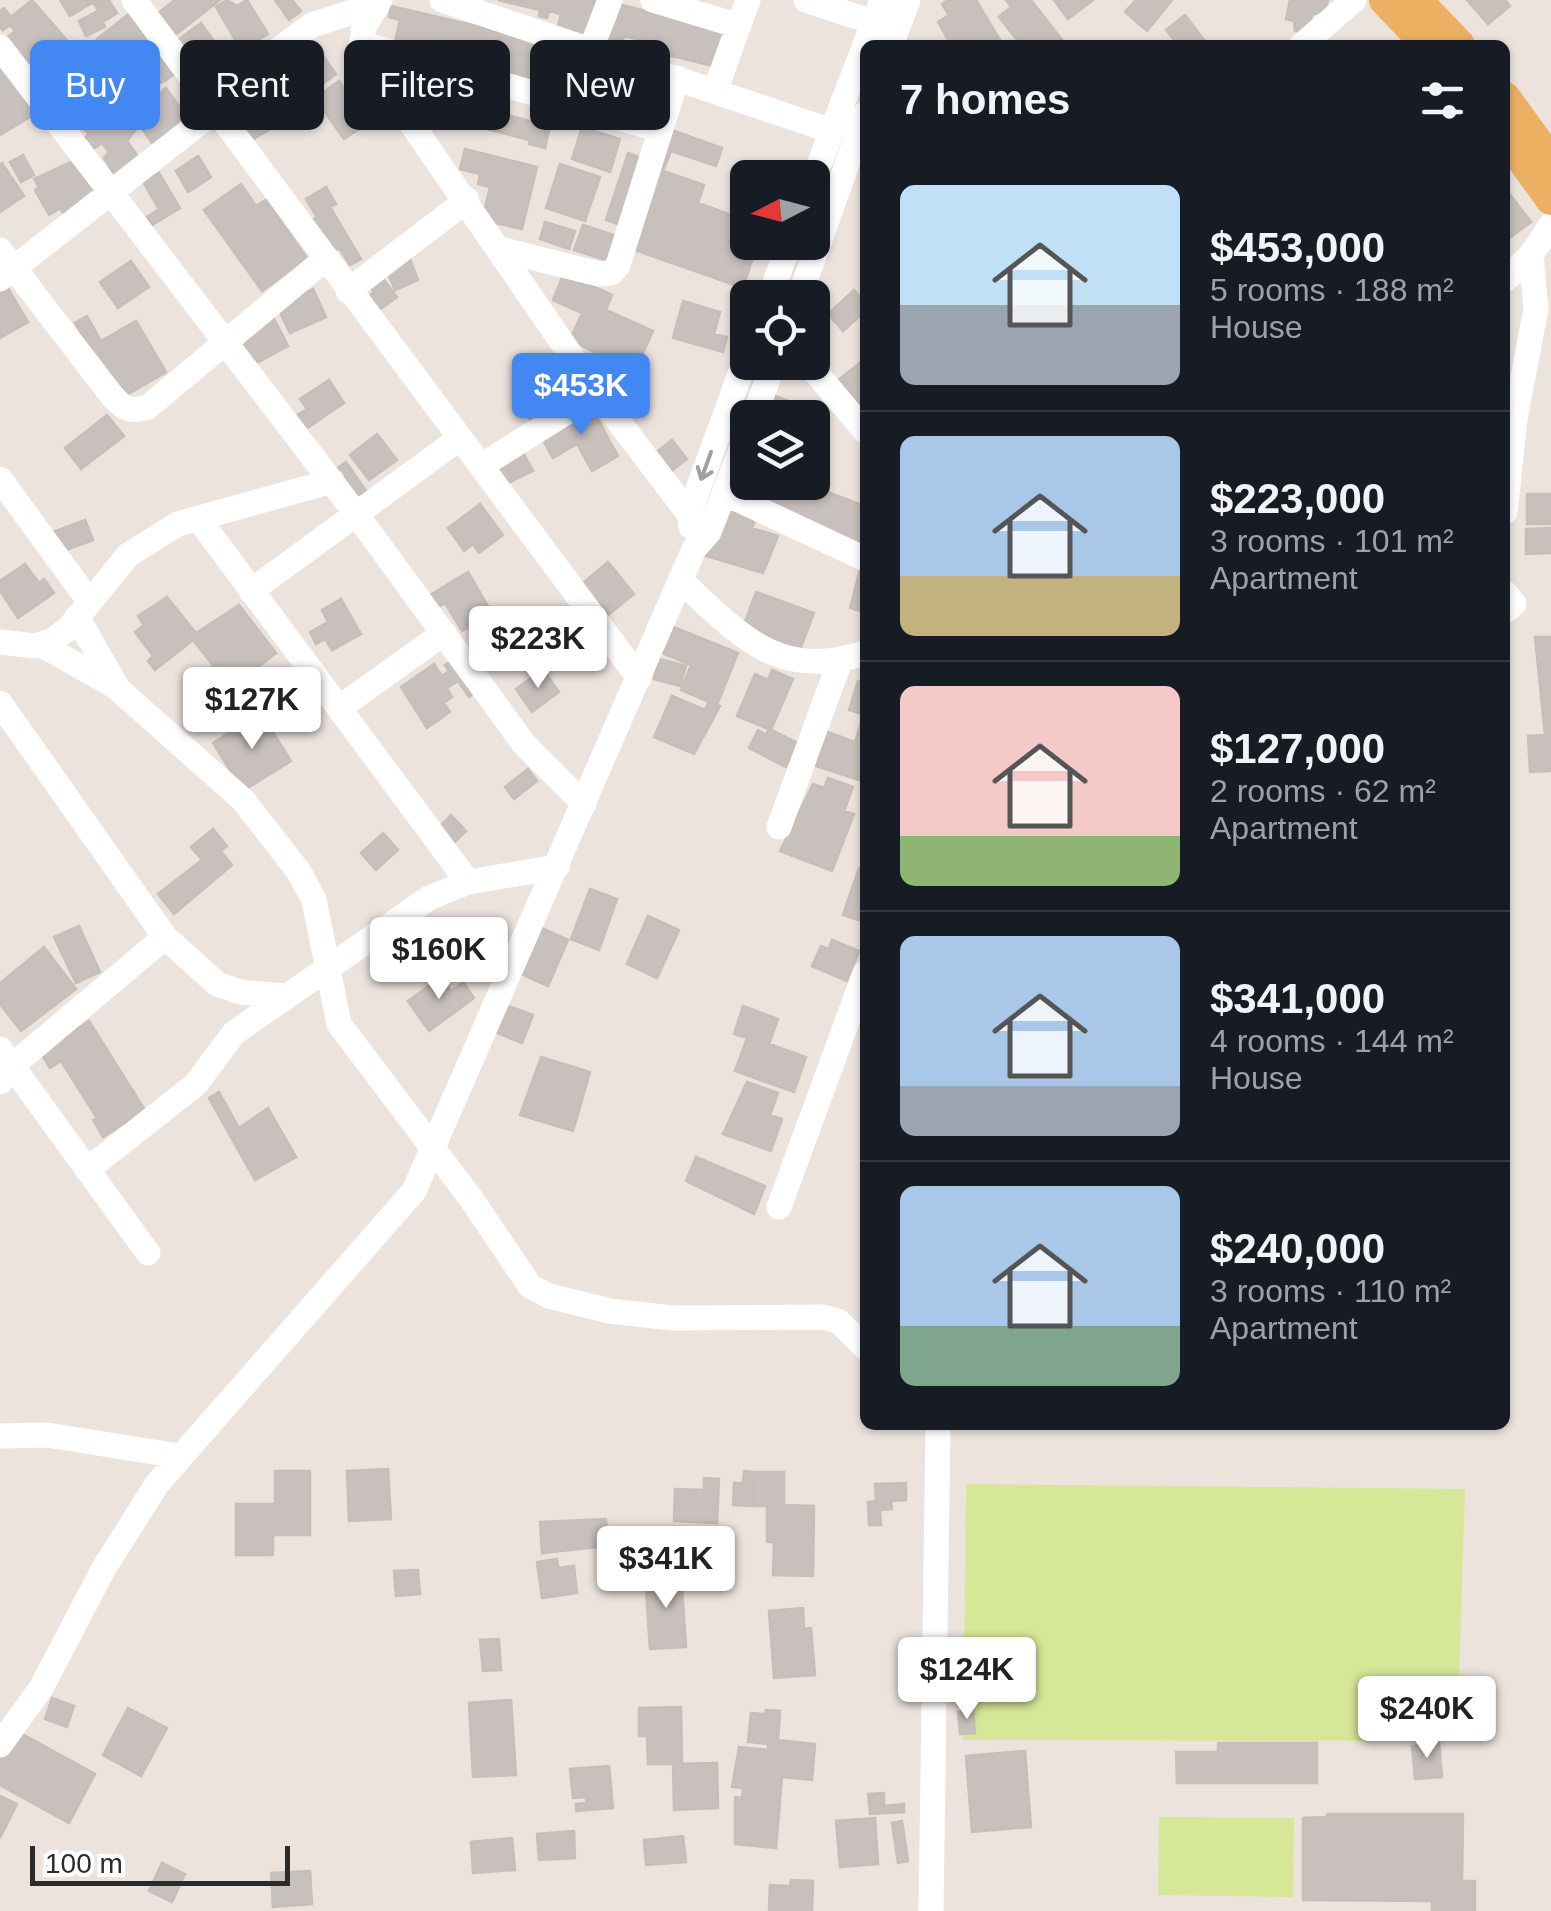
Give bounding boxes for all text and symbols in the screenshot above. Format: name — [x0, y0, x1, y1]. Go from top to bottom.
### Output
chip: Buy — [30, 40, 160, 130]
chip: Rent — [180, 40, 324, 130]
chip: Filters — [344, 40, 510, 130]
chip: New — [530, 40, 670, 130]
icon: filters — [1415, 73, 1470, 128]
text: 7 homes — [900, 76, 1070, 123]
north arrow — [730, 160, 830, 260]
map controls — [730, 160, 830, 500]
text: $453,000 — [1210, 224, 1385, 271]
icon: home — [980, 225, 1100, 345]
text: 5 rooms · 188 m² — [1210, 272, 1454, 308]
button: locate — [730, 280, 830, 380]
text: House — [1210, 309, 1303, 345]
pin: $453K — [511, 353, 651, 438]
text: $453K — [534, 367, 628, 403]
button: layers — [730, 400, 830, 500]
one-way arrow — [696, 449, 714, 480]
text: $223,000 — [1210, 475, 1385, 522]
icon: home — [980, 476, 1100, 596]
text: 3 rooms · 101 m² — [1210, 523, 1454, 559]
text: Apartment — [1210, 560, 1358, 596]
pin: $223K — [468, 606, 608, 691]
text: $223K — [491, 620, 585, 656]
pin: $127K — [182, 667, 322, 752]
text: $127K — [205, 681, 299, 717]
text: $127,000 — [1210, 725, 1385, 772]
icon: home — [980, 726, 1100, 846]
text: 2 rooms · 62 m² — [1210, 773, 1436, 809]
text: Apartment — [1210, 810, 1358, 846]
pin: $160K — [369, 917, 509, 1002]
text: $160K — [392, 931, 486, 967]
text: $341,000 — [1210, 975, 1385, 1022]
icon: home — [980, 976, 1100, 1096]
text: 4 rooms · 144 m² — [1210, 1023, 1454, 1059]
text: House — [1210, 1060, 1303, 1096]
text: $240,000 — [1210, 1225, 1385, 1272]
icon: home — [980, 1226, 1100, 1346]
text: 3 rooms · 110 m² — [1210, 1273, 1451, 1309]
text: Apartment — [1210, 1310, 1358, 1346]
pin: $341K — [596, 1526, 736, 1611]
text: $341K — [619, 1540, 713, 1576]
pin: $124K — [897, 1637, 1037, 1722]
text: $124K — [920, 1651, 1014, 1687]
pin: $240K — [1357, 1676, 1497, 1761]
text: $240K — [1380, 1690, 1474, 1726]
scale bar — [30, 1841, 290, 1886]
text: 100 m — [45, 1848, 123, 1879]

